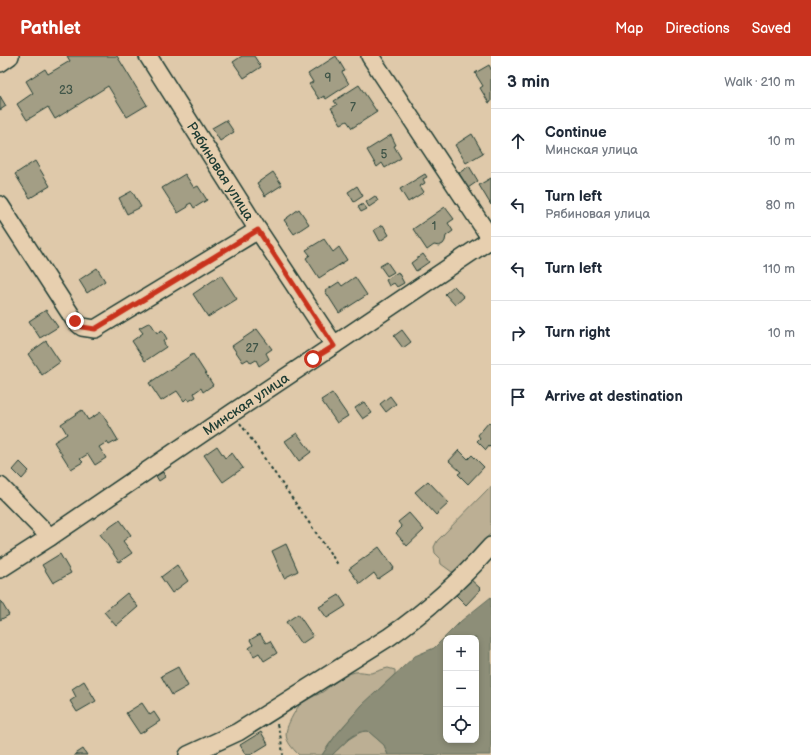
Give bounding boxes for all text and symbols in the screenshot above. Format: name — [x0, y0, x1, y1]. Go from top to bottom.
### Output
text: Pathlet — [20, 17, 81, 40]
text: Map — [615, 20, 643, 37]
text: Directions — [665, 20, 730, 37]
text: Saved — [752, 20, 791, 37]
house number: 9 — [325, 71, 332, 86]
text: 3 min — [507, 72, 550, 92]
text: Walk · 210 m — [724, 74, 795, 90]
house number: 23 — [59, 83, 73, 98]
house number: 7 — [350, 100, 356, 115]
street label: Рябиновая улица — [183, 119, 258, 224]
text: Continue — [545, 123, 607, 142]
icon: ahead — [507, 130, 529, 152]
text: 10 m — [768, 133, 795, 149]
text: Минская улица — [545, 142, 638, 158]
house number: 5 — [381, 147, 388, 162]
text: Turn left — [545, 187, 602, 206]
icon: left — [507, 194, 529, 216]
text: 80 m — [766, 197, 795, 213]
text: Рябиновая улица — [545, 206, 650, 222]
house number: 1 — [432, 219, 436, 234]
icon: left — [507, 258, 529, 280]
text: Turn left — [545, 259, 602, 278]
text: 110 m — [763, 261, 795, 277]
route end — [66, 312, 84, 330]
icon: right — [507, 322, 529, 344]
text: Turn right — [545, 323, 610, 342]
text: 10 m — [768, 325, 795, 341]
house number: 27 — [246, 341, 259, 356]
route start — [304, 350, 322, 368]
street label: Минская улица — [200, 369, 293, 439]
icon: arrive — [507, 386, 529, 408]
text: Arrive at destination — [545, 387, 683, 406]
map controls — [443, 635, 479, 743]
button: + — [443, 635, 479, 671]
button: − — [443, 671, 479, 707]
button: locate — [443, 707, 479, 743]

